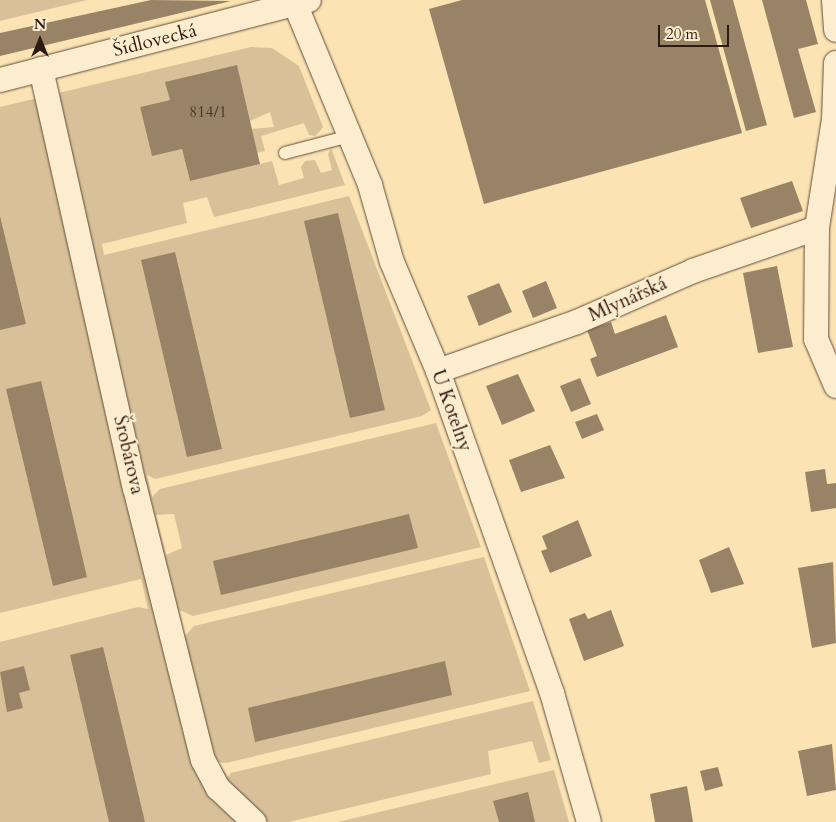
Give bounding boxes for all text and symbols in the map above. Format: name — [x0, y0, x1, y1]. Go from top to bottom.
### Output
north arrow — [15, 15, 65, 65]
text: N — [34, 15, 46, 34]
scale bar — [661, 15, 732, 47]
street label: Šídlovecká — [111, 20, 199, 62]
text: 20 m — [666, 24, 698, 44]
house number: 814/1 — [189, 102, 227, 122]
street label: Mlynářská — [585, 273, 671, 327]
street label: U Kotelny — [426, 367, 476, 455]
street label: Šrobárova — [108, 413, 148, 497]

